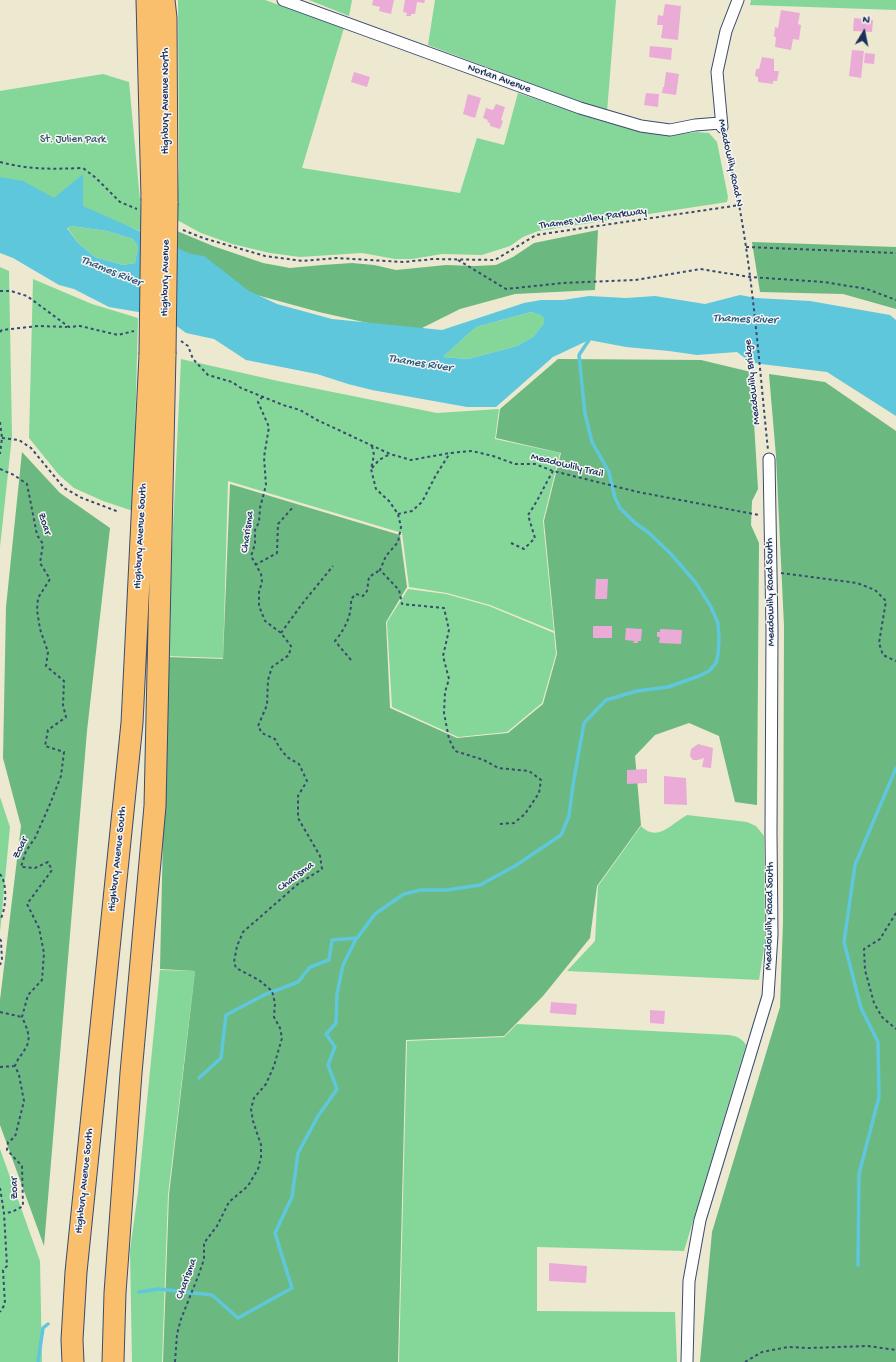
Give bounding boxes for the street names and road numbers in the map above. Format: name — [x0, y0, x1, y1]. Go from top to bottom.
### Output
street label: Highbury Avenue North — [159, 48, 173, 154]
street label: Norlan Avenue — [466, 61, 532, 97]
street label: Meadowlily Road N — [714, 118, 746, 208]
street label: Thames Valley Parkway — [539, 205, 647, 233]
street label: Highbury Avenue — [159, 239, 173, 317]
street label: Meadowlily Bridge — [742, 339, 764, 425]
street label: Meadowlily Trail — [529, 451, 605, 481]
street label: Highbury Avenue South — [132, 483, 150, 589]
street label: Charisma — [239, 510, 257, 554]
street label: Zoar — [34, 511, 54, 537]
street label: Meadowlily Road South — [763, 538, 779, 646]
street label: Highbury Avenue South — [106, 806, 130, 912]
street label: Zoar — [10, 835, 32, 861]
street label: Charisma — [275, 859, 317, 895]
street label: Meadowlily Road South — [762, 862, 778, 970]
street label: Highbury Avenue South — [73, 1128, 97, 1234]
street label: Zoar — [8, 1176, 22, 1200]
street label: Charisma — [174, 1257, 200, 1301]

